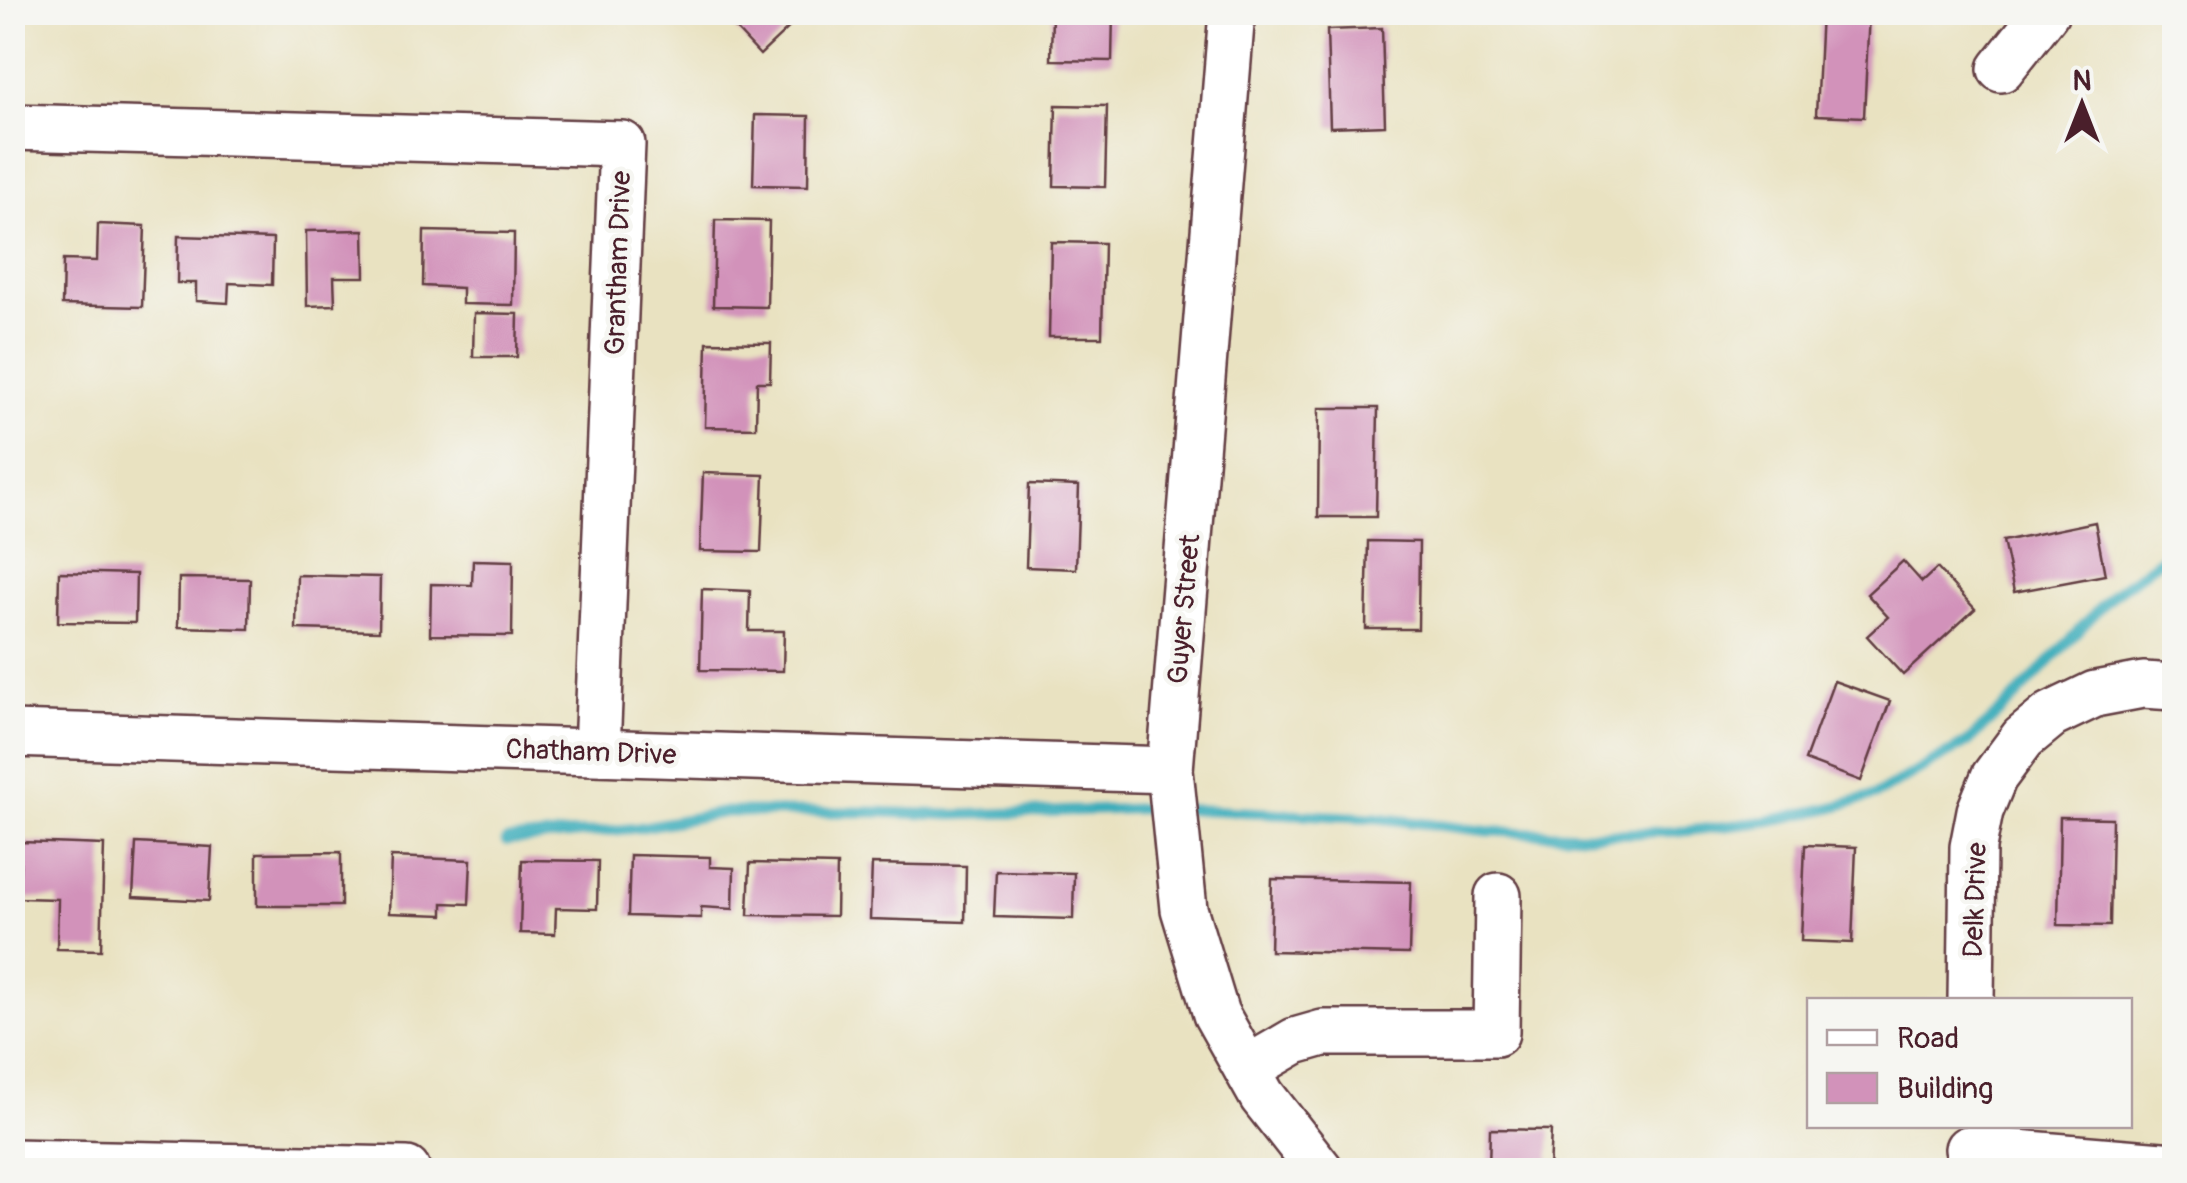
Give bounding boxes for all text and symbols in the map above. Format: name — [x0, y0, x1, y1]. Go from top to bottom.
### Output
north arrow — [2032, 55, 2132, 155]
text: N — [2073, 64, 2091, 99]
street label: Grantham Drive — [598, 170, 639, 356]
street label: Guyer Street — [1161, 532, 1209, 685]
street label: Chatham Drive — [505, 732, 677, 773]
street label: Delk Drive — [1956, 842, 1995, 958]
legend — [1807, 998, 2132, 1128]
text: Road — [1897, 1020, 1959, 1057]
text: Building — [1897, 1070, 1993, 1107]

